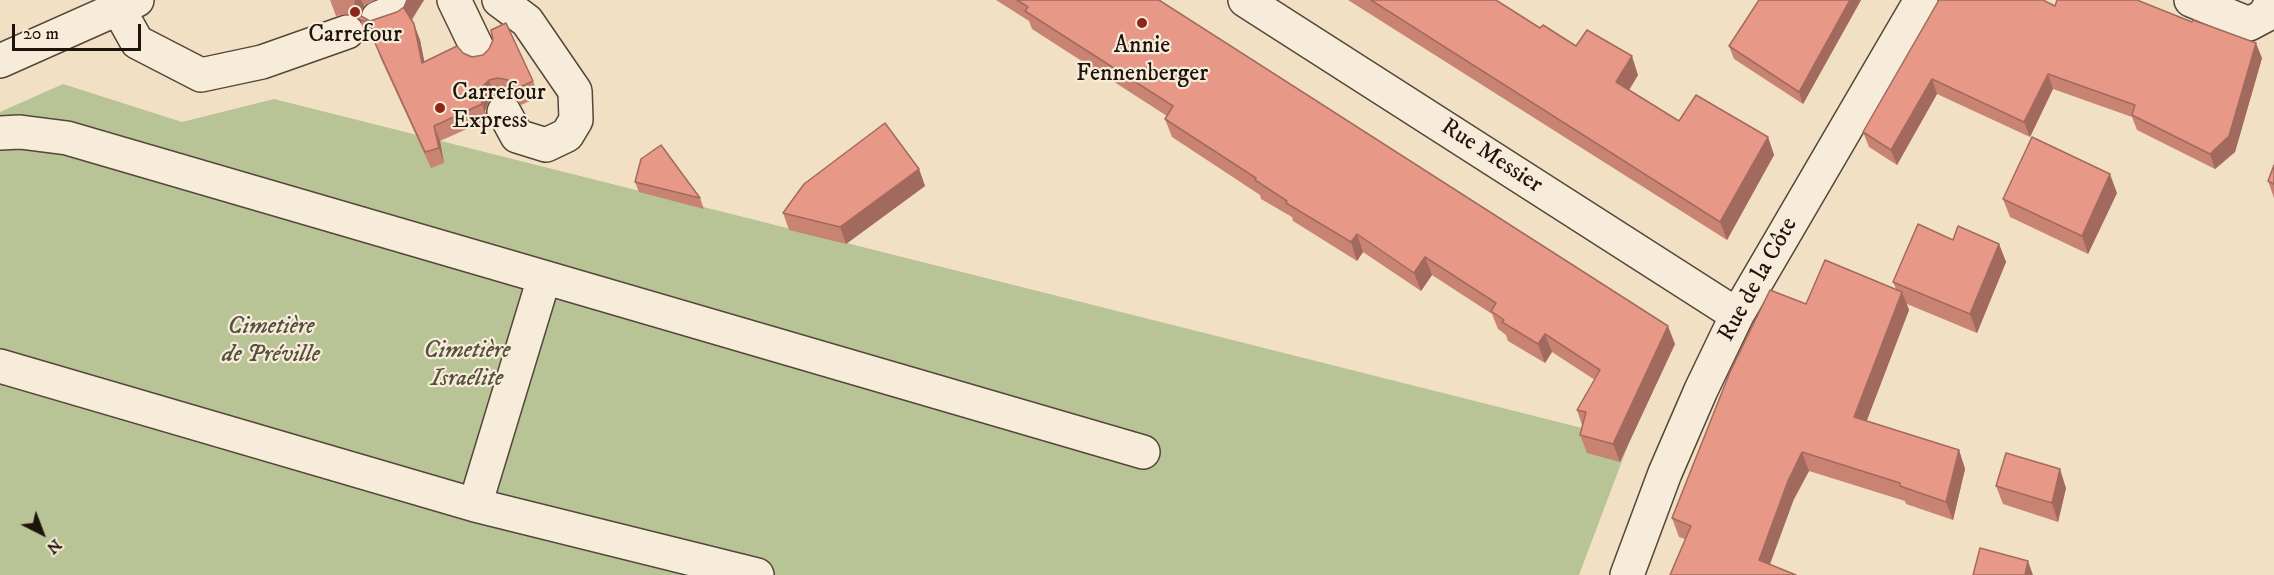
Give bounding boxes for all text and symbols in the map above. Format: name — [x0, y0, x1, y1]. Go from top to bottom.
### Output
marker: Carrefour — [348, 5, 362, 19]
scale bar — [15, 12, 144, 50]
marker: Annie Fennenberger — [1135, 16, 1149, 30]
place label: Carrefour — [308, 22, 402, 50]
text: 20 m — [23, 23, 59, 45]
place label: Annie Fennenberger — [1076, 33, 1208, 89]
place label: Carrefour Express — [452, 80, 546, 136]
marker: Carrefour Express — [433, 101, 447, 115]
street label: Rue Messier — [1435, 114, 1547, 200]
street label: Rue de la Côte — [1713, 213, 1805, 347]
park label: Cimetière de Préville — [222, 314, 320, 370]
park label: Cimetière Israélite — [424, 338, 510, 394]
north arrow — [12, 503, 72, 563]
text: N — [42, 535, 66, 558]

